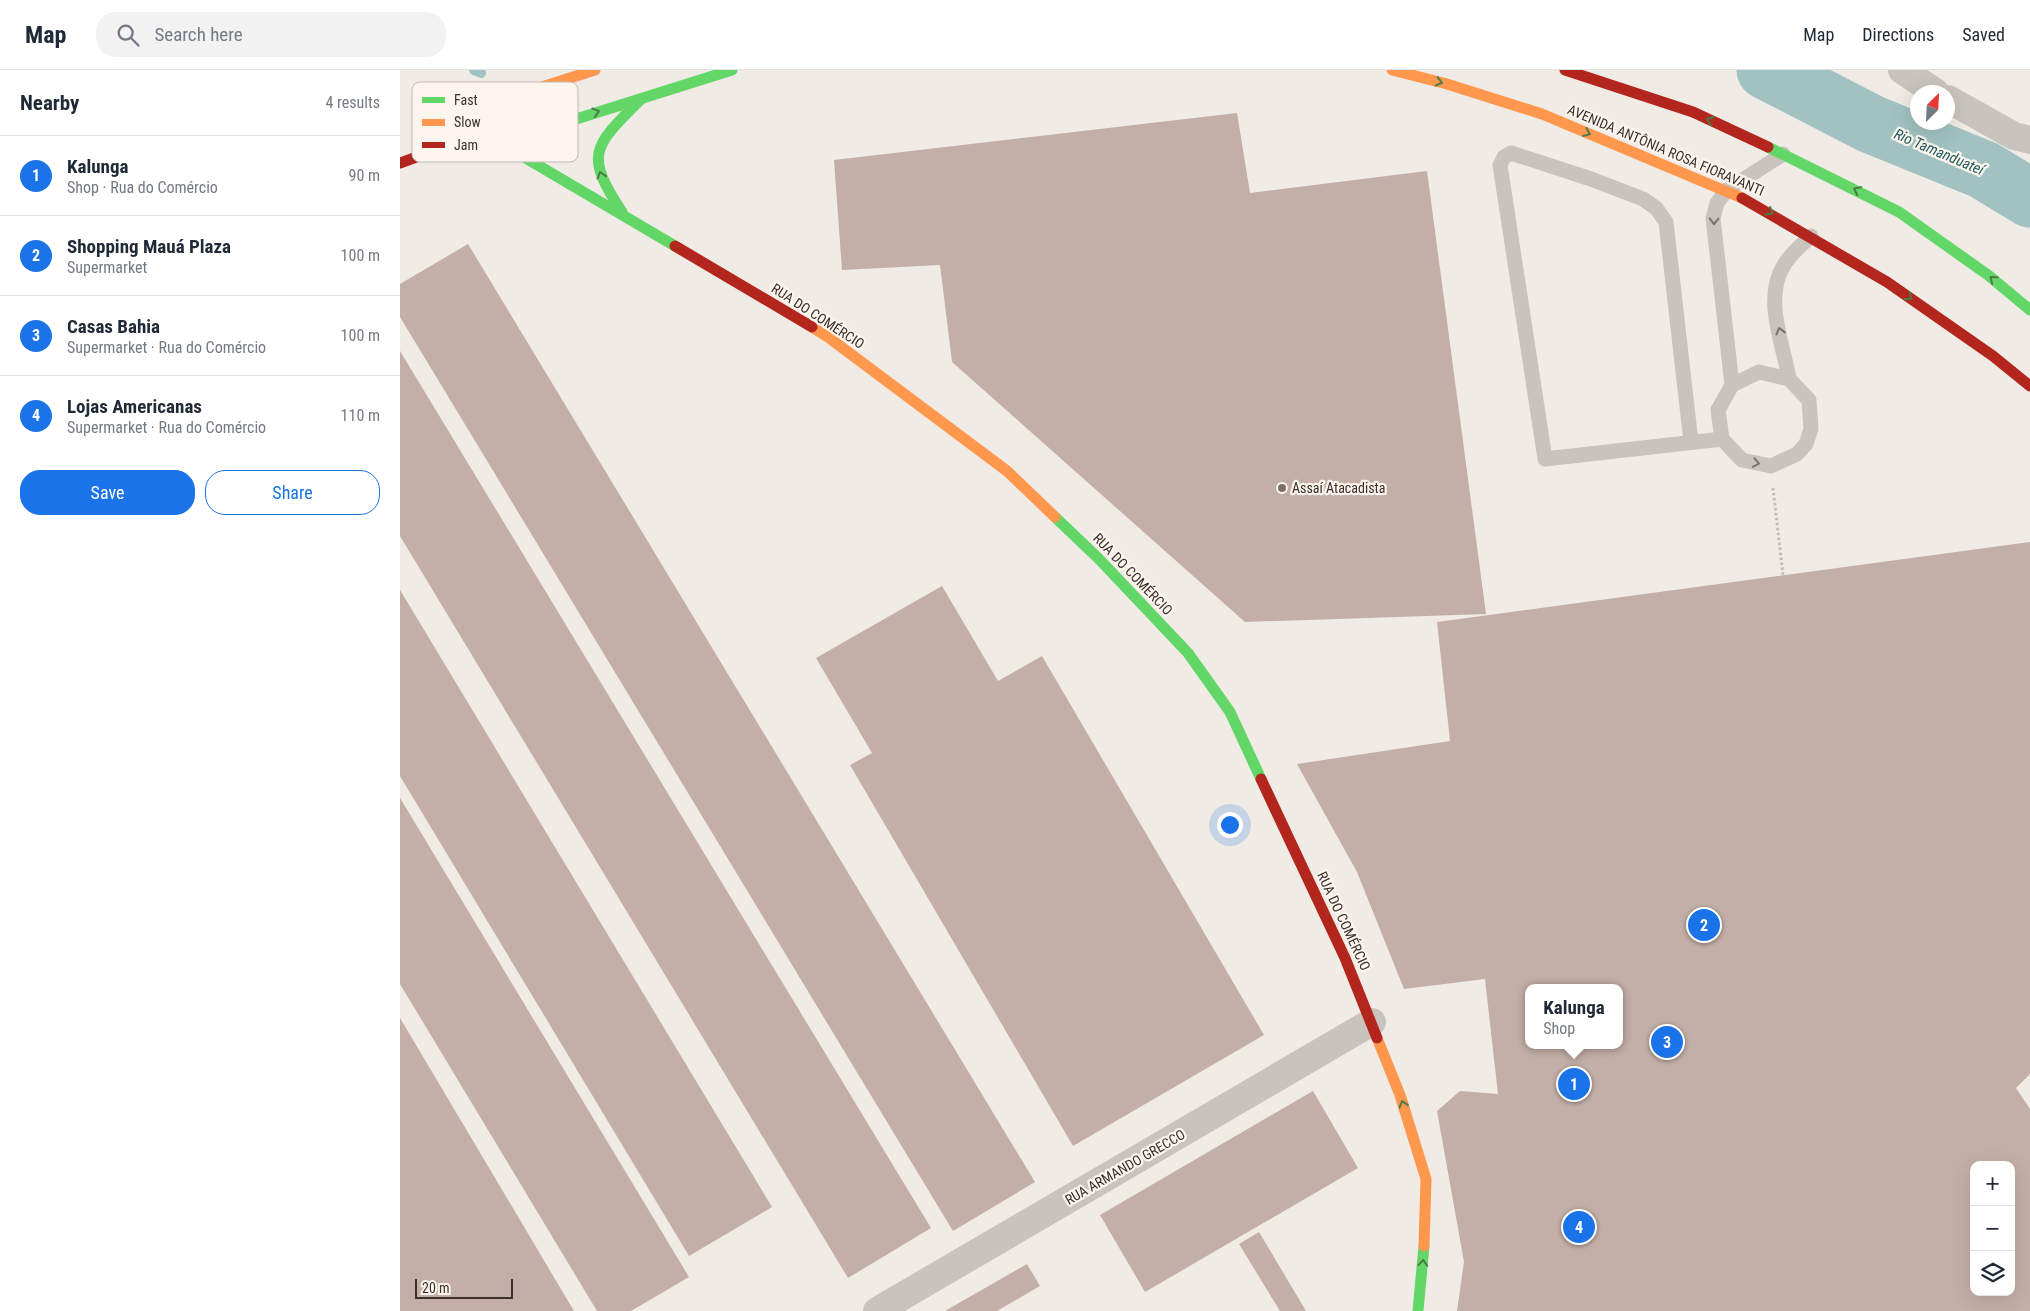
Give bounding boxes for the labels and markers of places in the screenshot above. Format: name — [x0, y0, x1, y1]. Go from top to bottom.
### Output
place label: Assaí Atacadista — [1292, 480, 1385, 496]
marker: Assaí Atacadista — [1276, 482, 1288, 494]
pin: 2 — [1688, 906, 1720, 944]
pin: 3 — [1651, 1023, 1683, 1061]
pin: 1 — [1558, 1065, 1590, 1103]
pin: 4 — [1563, 1208, 1595, 1246]

